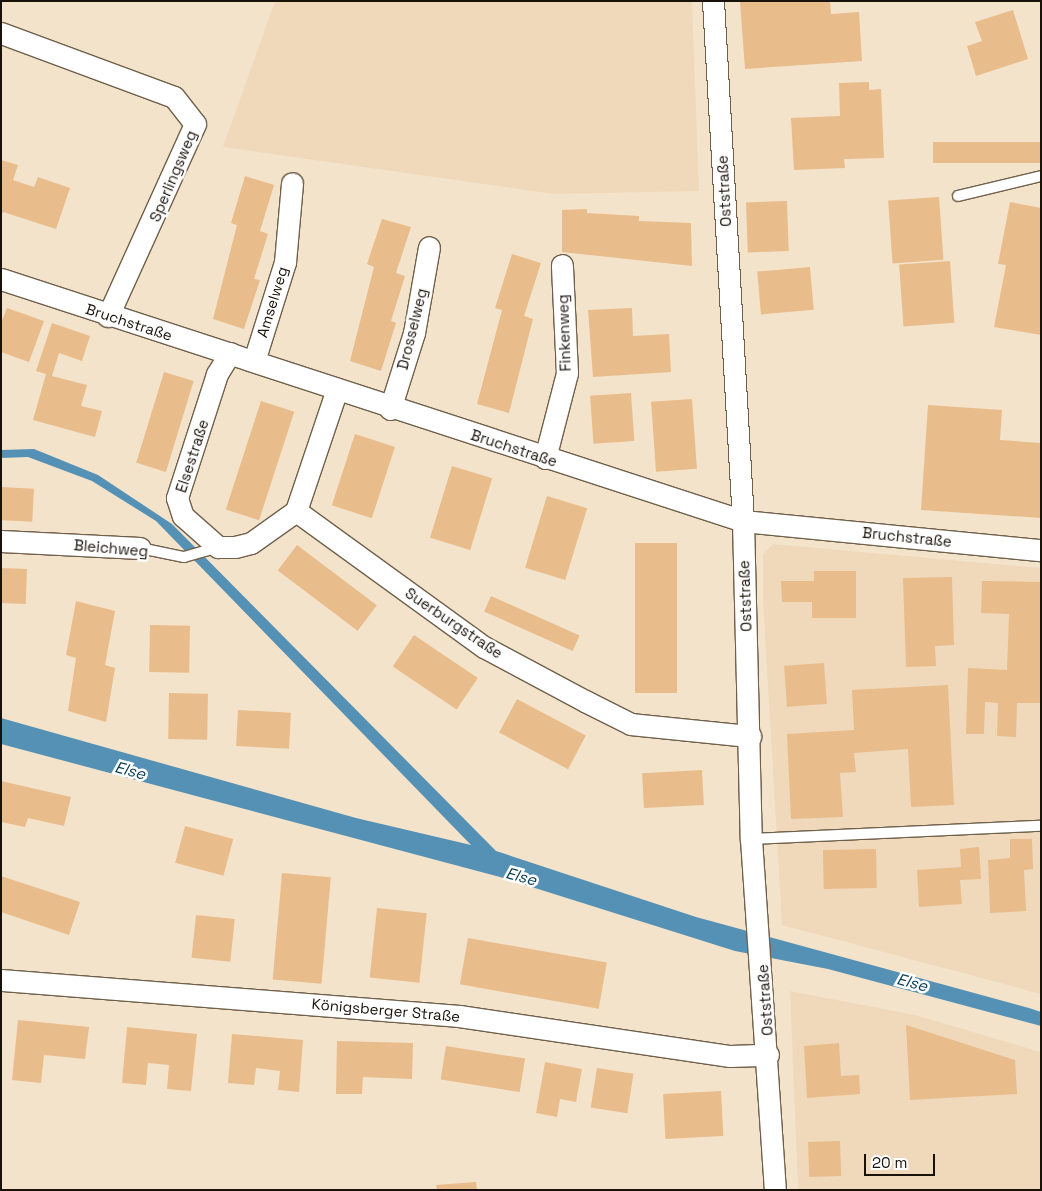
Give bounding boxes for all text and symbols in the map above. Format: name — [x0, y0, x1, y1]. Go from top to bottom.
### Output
street label: Sperlingsweg — [146, 128, 200, 224]
street label: Oststraße — [713, 155, 735, 227]
street label: Amselweg — [253, 264, 291, 340]
street label: Drosselweg — [393, 286, 431, 372]
street label: Finkenweg — [554, 294, 574, 372]
street label: Bruchstraße — [83, 300, 175, 344]
street label: Elsestraße — [172, 417, 212, 495]
street label: Bruchstraße — [468, 426, 560, 470]
street label: Bruchstraße — [861, 523, 953, 551]
street label: Bleichweg — [73, 536, 149, 560]
street label: Oststraße — [735, 560, 755, 632]
street label: Suerburgstraße — [402, 584, 506, 662]
water label: Else — [113, 758, 147, 784]
water label: Else — [504, 864, 538, 890]
street label: Oststraße — [754, 964, 776, 1036]
water label: Else — [895, 970, 929, 996]
street label: Königsberger Straße — [311, 995, 461, 1025]
scale bar — [867, 1144, 938, 1176]
text: 20 m — [872, 1153, 907, 1172]

